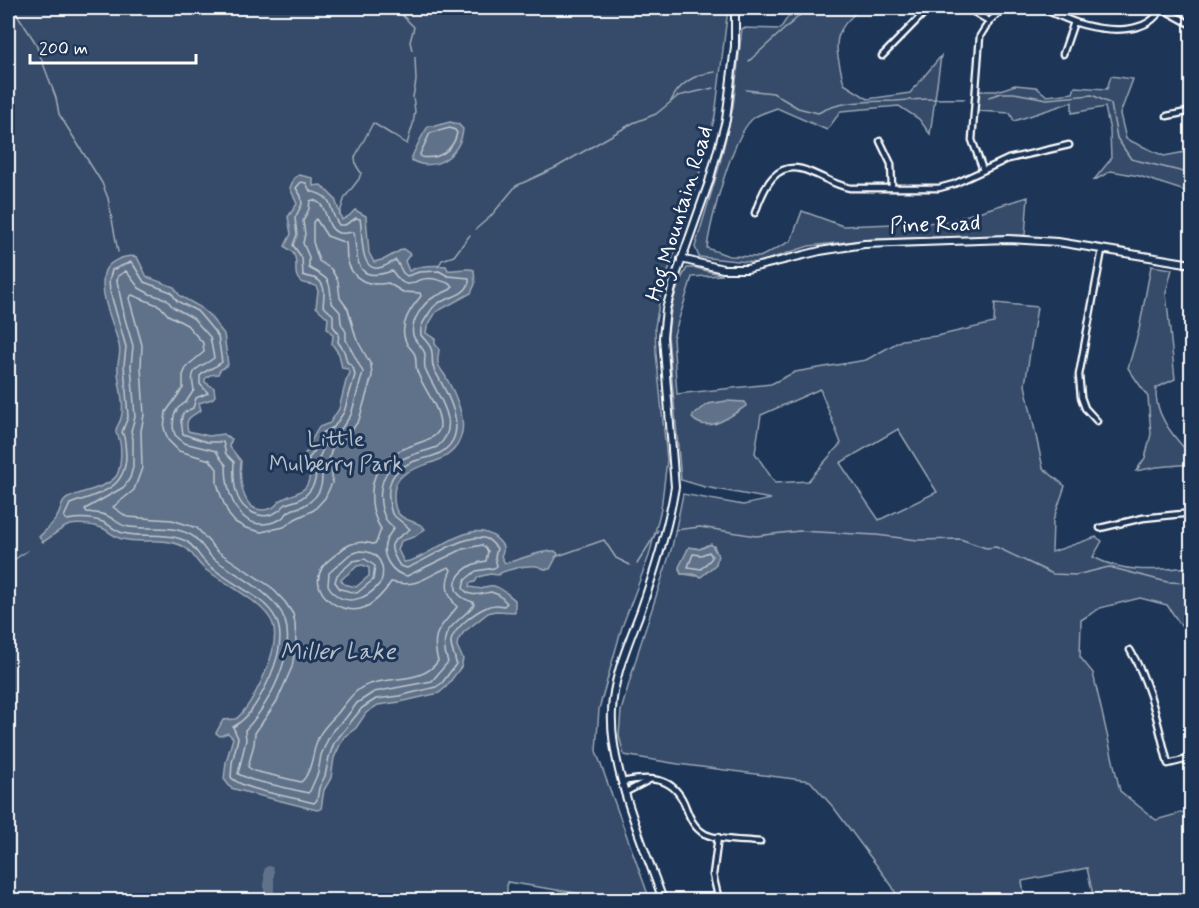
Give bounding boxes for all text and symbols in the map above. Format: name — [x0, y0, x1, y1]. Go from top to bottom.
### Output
scale bar — [30, 27, 196, 65]
text: 200 m — [39, 37, 88, 61]
street label: Hog Mountain Road — [640, 123, 723, 305]
street label: Pine Road — [889, 209, 981, 241]
park label: Little Mulberry Park — [269, 426, 403, 479]
water label: Miller Lake — [280, 637, 397, 668]

